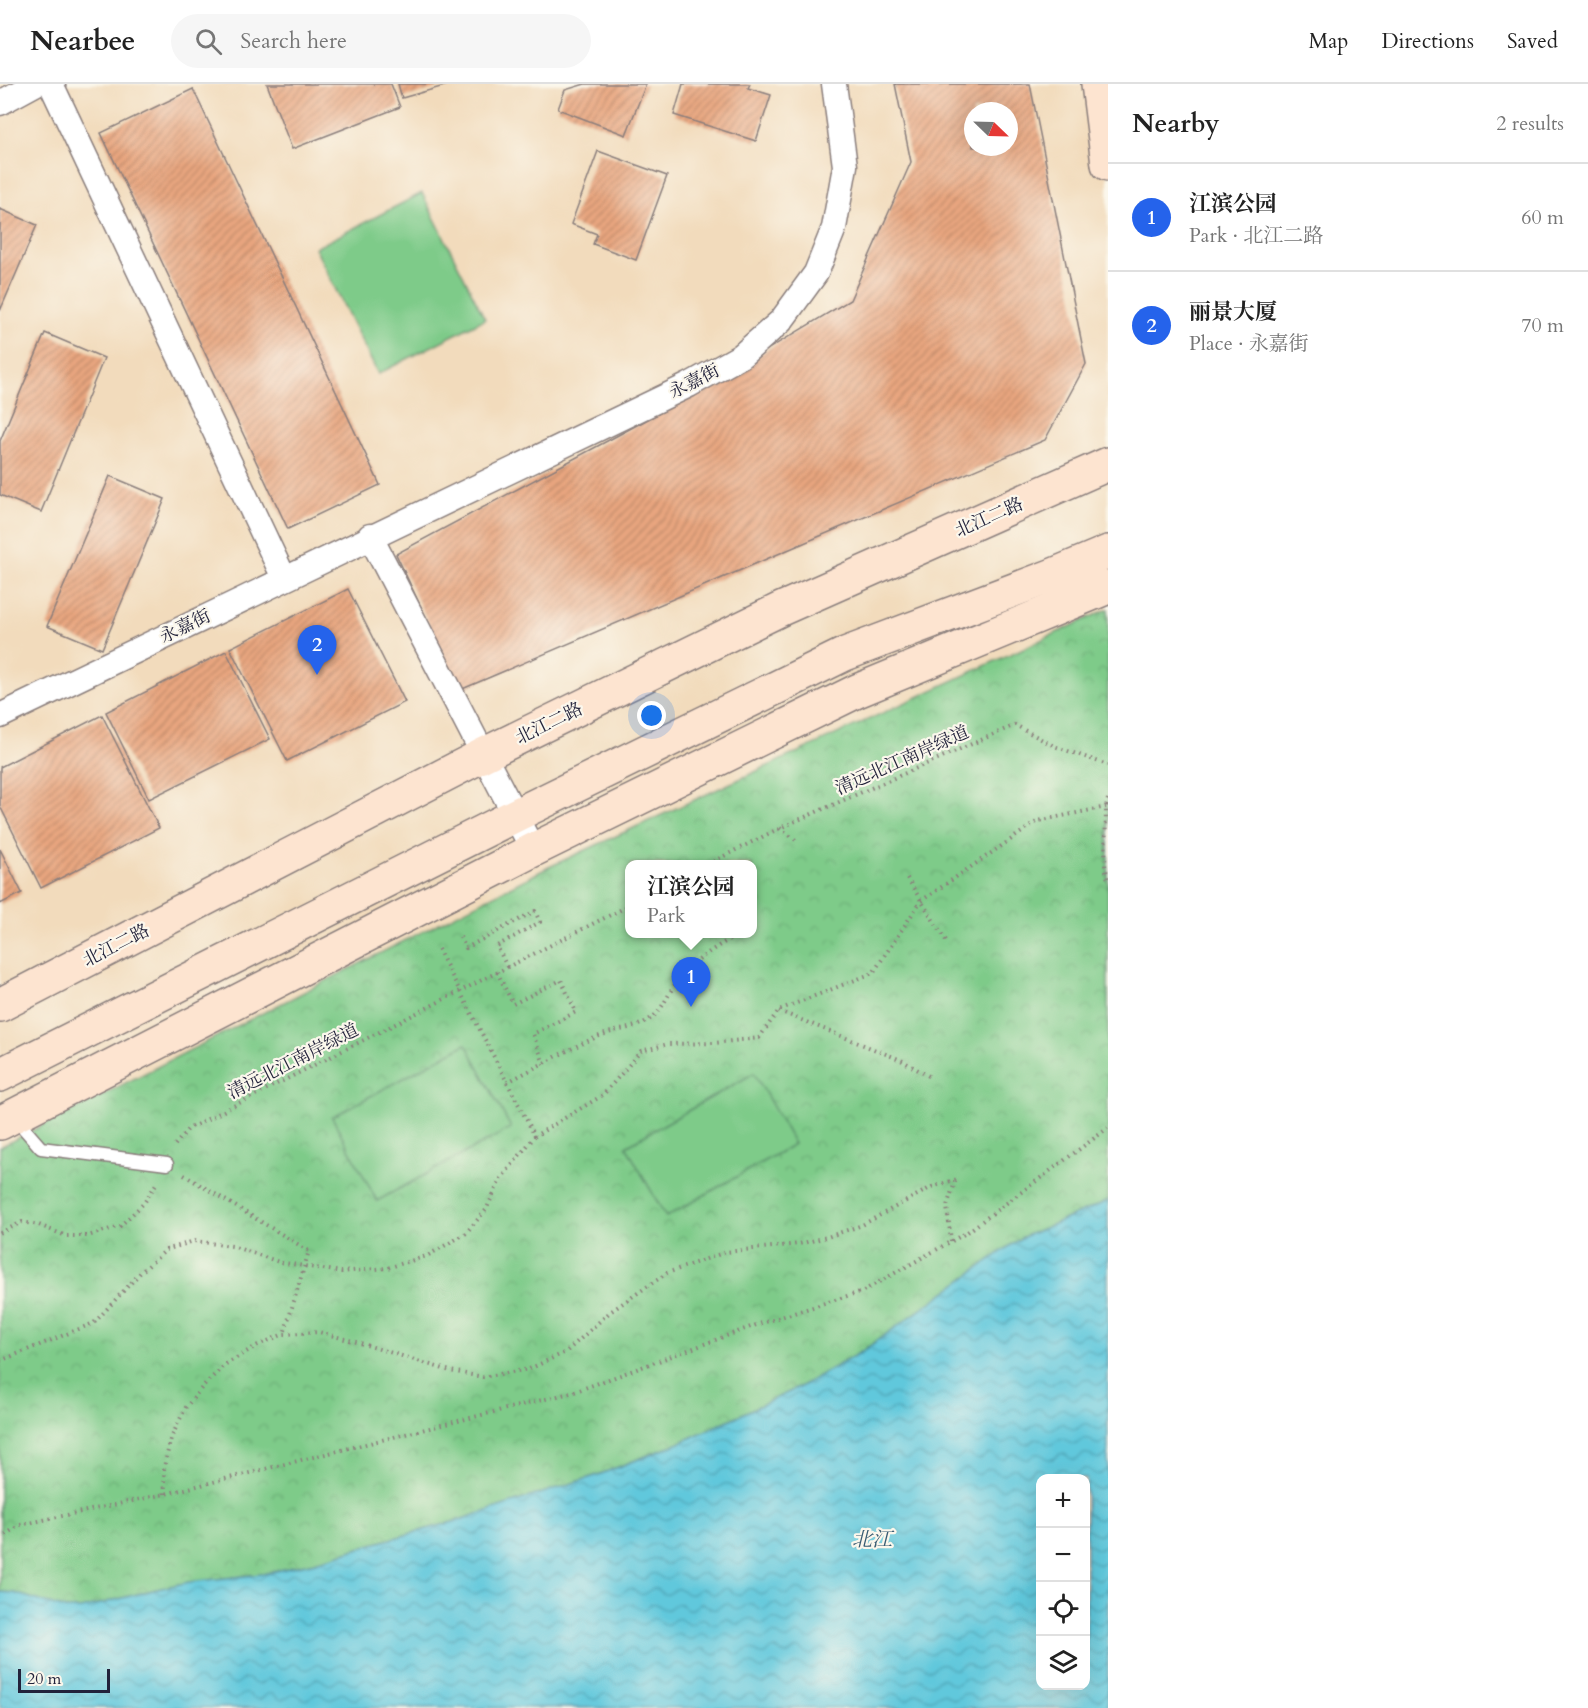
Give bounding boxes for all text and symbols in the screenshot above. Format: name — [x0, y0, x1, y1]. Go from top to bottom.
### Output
search box — [171, 14, 591, 68]
text: Nearbee — [30, 22, 135, 60]
icon: search — [192, 25, 225, 58]
text: Search here — [240, 26, 347, 56]
text: Map — [1308, 27, 1348, 56]
text: Directions — [1381, 27, 1474, 56]
text: Saved — [1507, 27, 1558, 56]
north arrow — [964, 102, 1018, 156]
text: Nearby — [1132, 106, 1220, 141]
text: 2 results — [1496, 110, 1564, 137]
text: 江滨公园 — [1189, 189, 1277, 219]
text: 1 — [1146, 204, 1157, 231]
text: 60 m — [1521, 204, 1564, 231]
text: Park · 北江二路 — [1189, 222, 1323, 249]
text: 丽景大厦 — [1189, 297, 1277, 327]
text: 2 — [1146, 312, 1157, 339]
text: 70 m — [1521, 312, 1564, 339]
text: Place · 永嘉街 — [1189, 330, 1309, 357]
street label: 永嘉街 — [664, 358, 724, 405]
street label: 北江二路 — [951, 491, 1027, 544]
street label: 永嘉街 — [155, 603, 215, 650]
pin: 2 — [298, 626, 336, 675]
street label: 北江二路 — [511, 696, 587, 750]
your location — [637, 701, 666, 730]
street label: 清远北江南岸绿道 — [831, 720, 973, 801]
popup — [625, 860, 757, 938]
text: 江滨公园 — [647, 872, 735, 902]
text: Park — [647, 902, 685, 929]
street label: 北江二路 — [78, 918, 154, 973]
pin: 1 — [672, 958, 710, 1007]
street label: 清远北江南岸绿道 — [223, 1018, 363, 1105]
map controls — [1036, 1474, 1090, 1690]
button: + — [1036, 1474, 1090, 1528]
water label: 北江 — [852, 1526, 895, 1553]
button: − — [1036, 1528, 1090, 1582]
button: locate — [1036, 1582, 1090, 1636]
button: layers — [1036, 1636, 1090, 1690]
scale bar — [18, 1666, 110, 1694]
text: 20 m — [27, 1668, 61, 1690]

